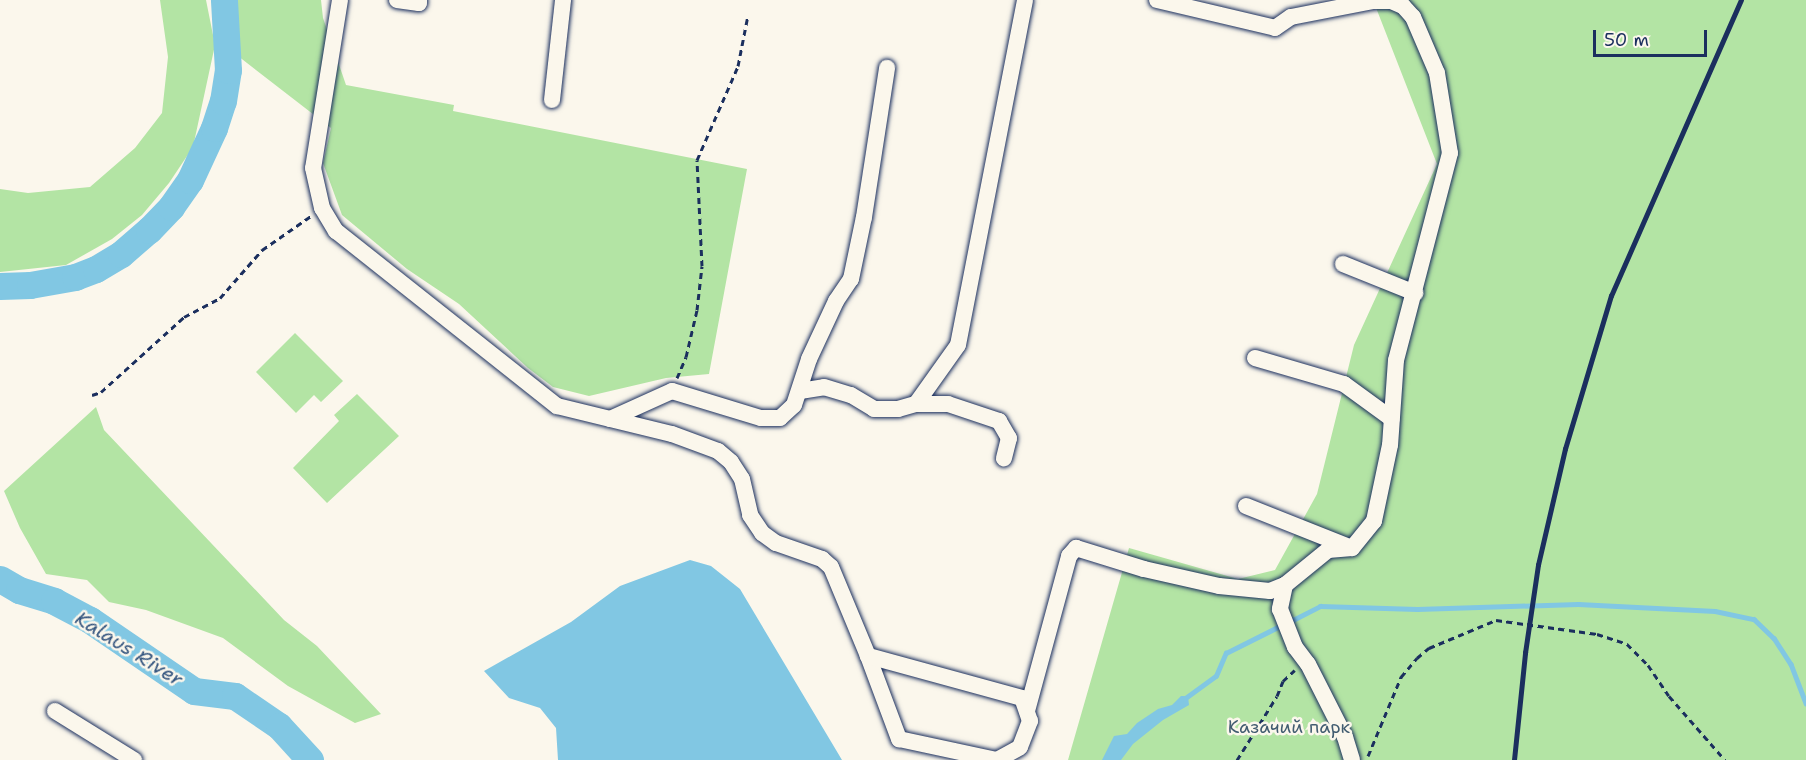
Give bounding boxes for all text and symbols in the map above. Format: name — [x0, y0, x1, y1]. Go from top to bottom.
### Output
scale bar — [1596, 18, 1710, 56]
text: 50 m — [1604, 28, 1649, 52]
water label: Kalaus River — [71, 606, 187, 692]
park label: Казачий парк — [1228, 716, 1350, 738]

